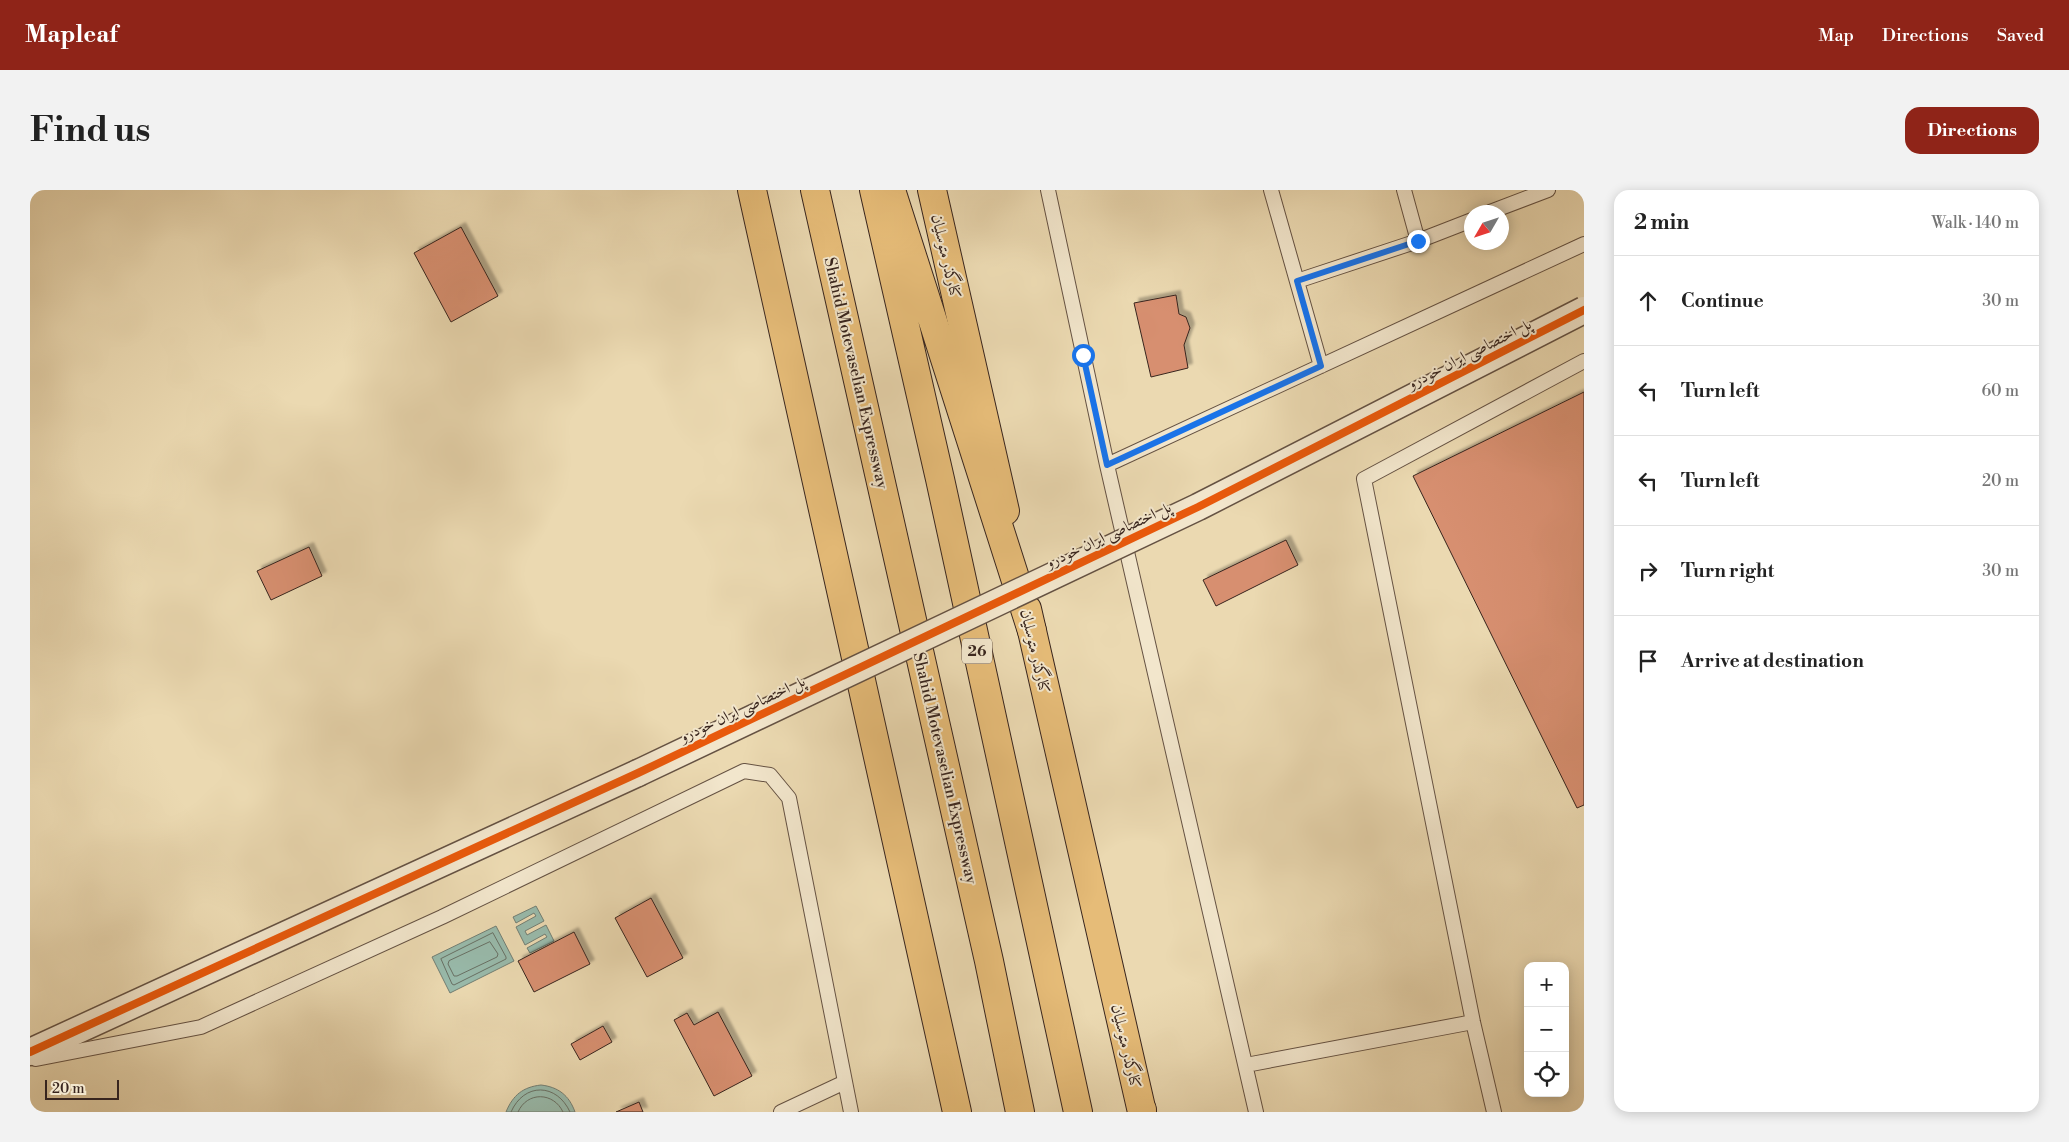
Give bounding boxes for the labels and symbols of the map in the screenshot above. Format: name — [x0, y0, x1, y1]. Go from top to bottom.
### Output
north arrow — [1464, 205, 1509, 250]
street label: کنارگذر متوسلیان — [927, 212, 967, 300]
route end — [1407, 230, 1430, 253]
street label: Shahid Motevaselian Expressway — [820, 255, 892, 491]
street label: پل اختصاصی ایران خودرو — [1402, 314, 1536, 396]
route start — [1072, 344, 1095, 367]
street label: پل اختصاصی ایران خودرو — [1041, 497, 1176, 575]
street label: کنارگذر متوسلیان — [1016, 607, 1056, 695]
road number: 26 — [962, 638, 992, 664]
street label: Shahid Motevaselian Expressway — [909, 650, 981, 886]
street label: پل اختصاصی ایران خودرو — [675, 671, 810, 749]
street label: کنارگذر متوسلیان — [1107, 1002, 1147, 1090]
scale bar — [45, 1077, 119, 1100]

